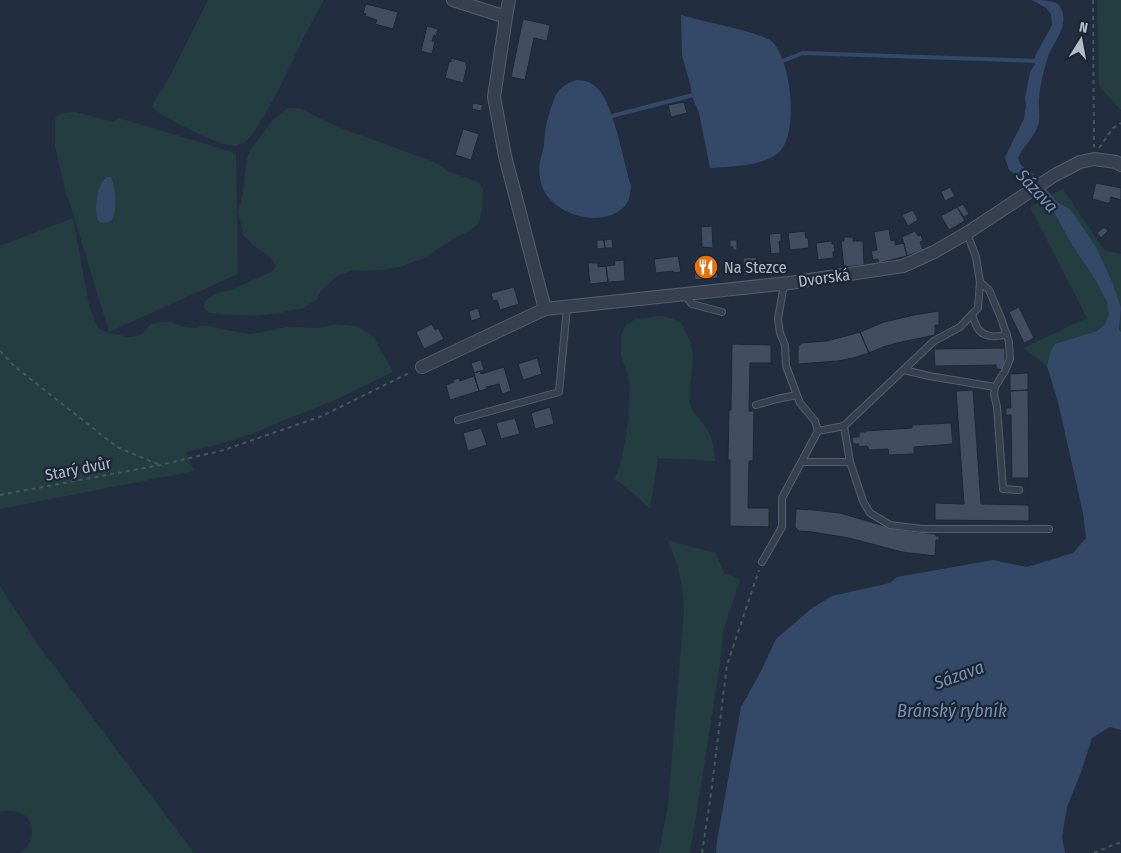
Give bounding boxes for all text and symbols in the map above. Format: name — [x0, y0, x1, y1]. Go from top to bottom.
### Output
north arrow — [1056, 15, 1106, 65]
text: N — [1078, 19, 1089, 37]
water label: Sázava — [1011, 164, 1063, 217]
restaurant icon: Na Stezce — [693, 254, 719, 280]
place label: Na Stezce — [724, 258, 787, 277]
street label: Dvorská — [797, 265, 851, 291]
street label: Starý dvůr — [43, 453, 113, 485]
water label: Sázava — [930, 656, 987, 695]
water label: Bránský rybník — [897, 700, 1007, 722]

